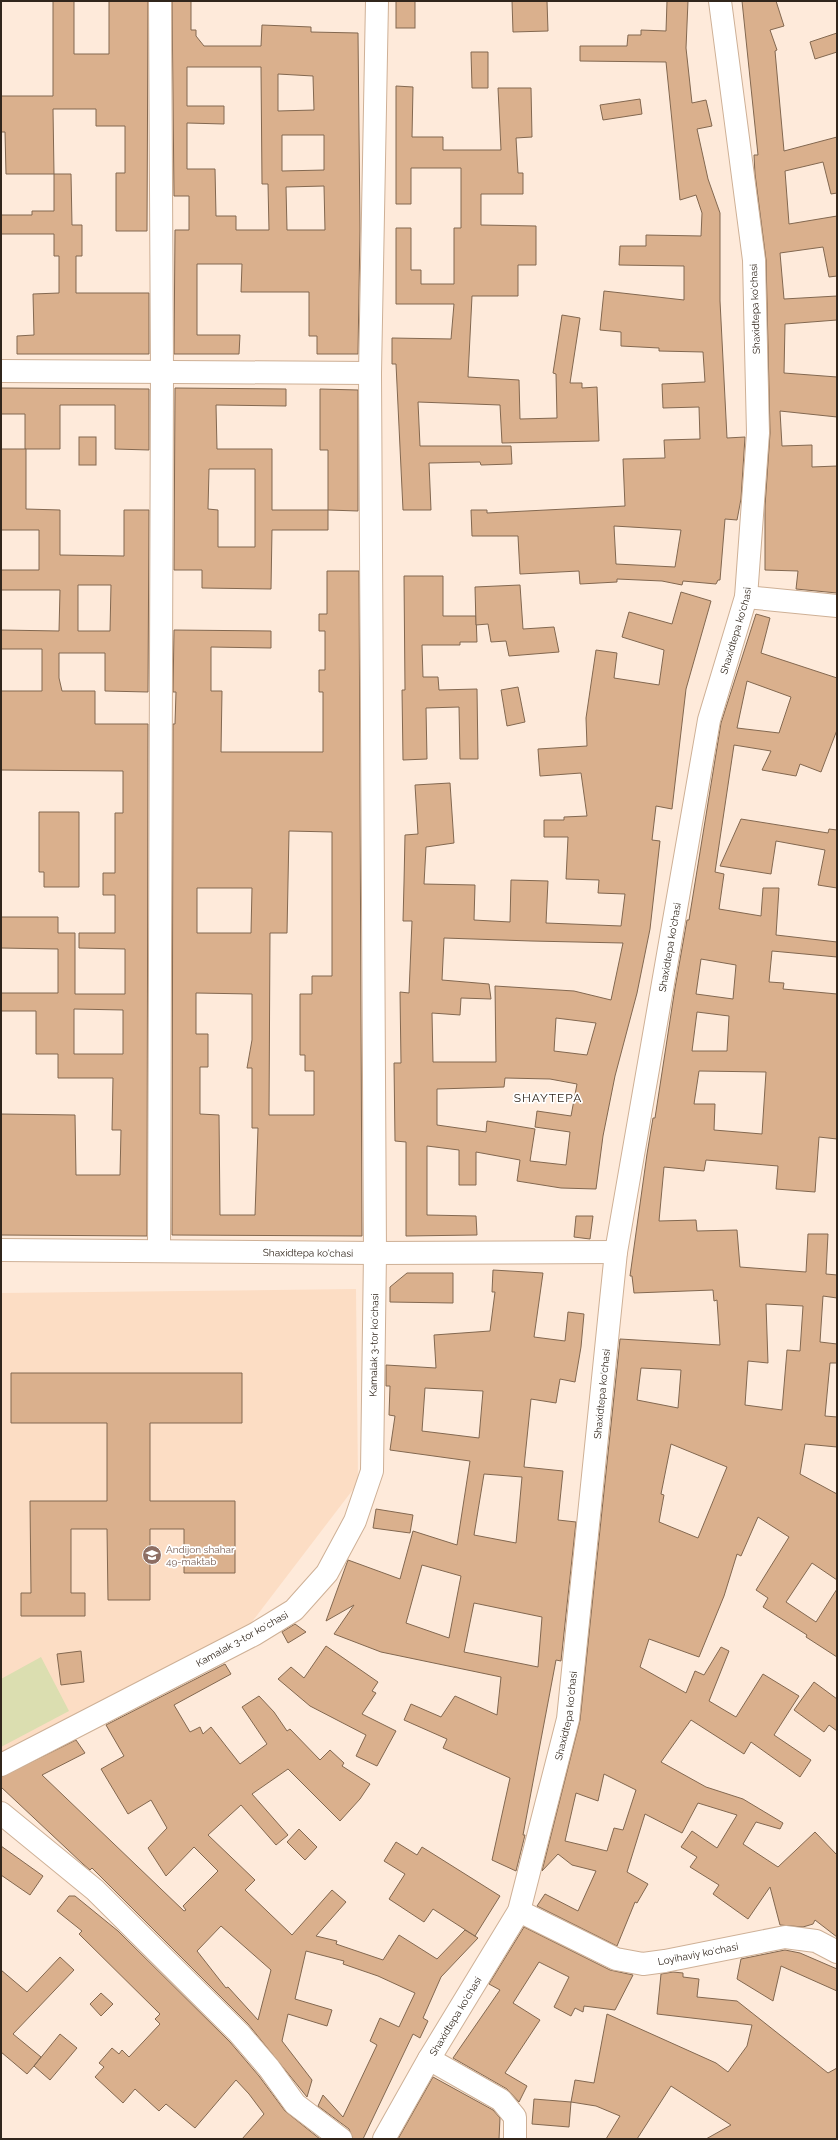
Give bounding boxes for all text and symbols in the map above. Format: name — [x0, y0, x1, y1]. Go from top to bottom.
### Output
street label: Shaxidtepa ko'chasi — [748, 264, 762, 354]
street label: Shaxidtepa ko'chasi — [718, 587, 752, 676]
street label: Shaxidtepa ko'chasi — [656, 902, 682, 993]
district label: SHAYTEPA — [514, 1091, 582, 1105]
street label: Shaxidtepa ko'chasi — [263, 1247, 353, 1258]
street label: Kamalak 3-tor koʻchasi — [368, 1293, 380, 1397]
street label: Shaxidtepa ko'chasi — [591, 1348, 612, 1439]
school or university icon: Andijon shahar 49-maktab — [141, 1544, 163, 1566]
place label: Andijon shahar 49-maktab — [166, 1544, 235, 1567]
street label: Kamalak 3-tor koʻchasi — [194, 1609, 290, 1669]
street label: Shaxidtepa ko'chasi — [552, 1671, 578, 1761]
street label: Loyihaviy koʻchasi — [657, 1941, 739, 1967]
street label: Shaxidtepa ko'chasi — [427, 1975, 483, 2058]

